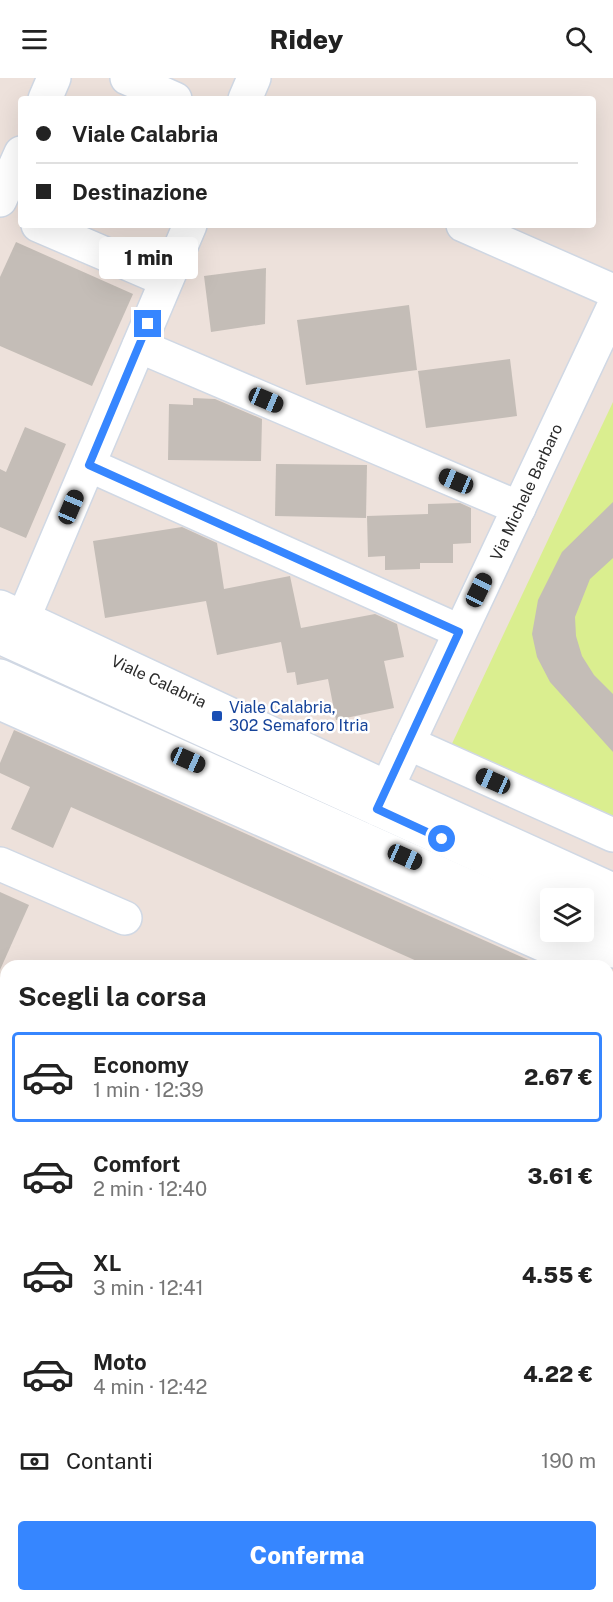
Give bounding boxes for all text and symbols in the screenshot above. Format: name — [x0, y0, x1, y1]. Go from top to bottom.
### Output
icon: menu — [18, 23, 51, 56]
text: Ridey — [270, 23, 343, 55]
icon: search — [562, 23, 595, 56]
text: Viale Calabria — [72, 121, 218, 147]
text: Destinazione — [72, 179, 208, 205]
callout: 1 min — [98, 237, 198, 279]
text: 1 min — [124, 246, 173, 270]
route end — [134, 310, 161, 337]
car — [246, 385, 286, 415]
street label: Via Michele Barbaro — [486, 421, 567, 564]
car — [436, 466, 476, 496]
car — [56, 487, 86, 527]
car — [463, 570, 495, 610]
street label: Viale Calabria — [108, 651, 209, 712]
place label: Viale Calabria, 302 Semaforo Itria — [229, 698, 368, 735]
marker: Viale Calabria, 302 Semaforo Itria — [210, 709, 224, 723]
car — [168, 744, 208, 776]
car — [473, 765, 513, 797]
route start — [428, 825, 455, 852]
car — [385, 841, 425, 873]
map controls — [540, 888, 594, 942]
button: layers — [540, 888, 594, 942]
text: Scegli la corsa — [18, 980, 207, 1012]
icon: car — [21, 1050, 75, 1104]
text: Economy — [93, 1052, 189, 1078]
text: 2.67 € — [524, 1064, 593, 1090]
text: 1 min · 12:39 — [93, 1078, 204, 1102]
icon: car — [21, 1149, 75, 1203]
text: Comfort — [93, 1151, 180, 1177]
text: 3.61 € — [527, 1163, 593, 1189]
text: 2 min · 12:40 — [93, 1177, 207, 1201]
icon: car — [21, 1248, 75, 1302]
text: XL — [93, 1250, 121, 1276]
text: 4.55 € — [522, 1262, 593, 1288]
text: 3 min · 12:41 — [93, 1276, 204, 1300]
icon: car — [21, 1347, 75, 1401]
text: Moto — [93, 1349, 147, 1375]
text: 4.22 € — [523, 1361, 593, 1387]
text: 4 min · 12:42 — [93, 1375, 207, 1399]
icon: cash — [18, 1445, 51, 1478]
text: Contanti — [66, 1448, 153, 1474]
text: 190 m — [541, 1449, 596, 1473]
button: Conferma — [18, 1521, 596, 1590]

